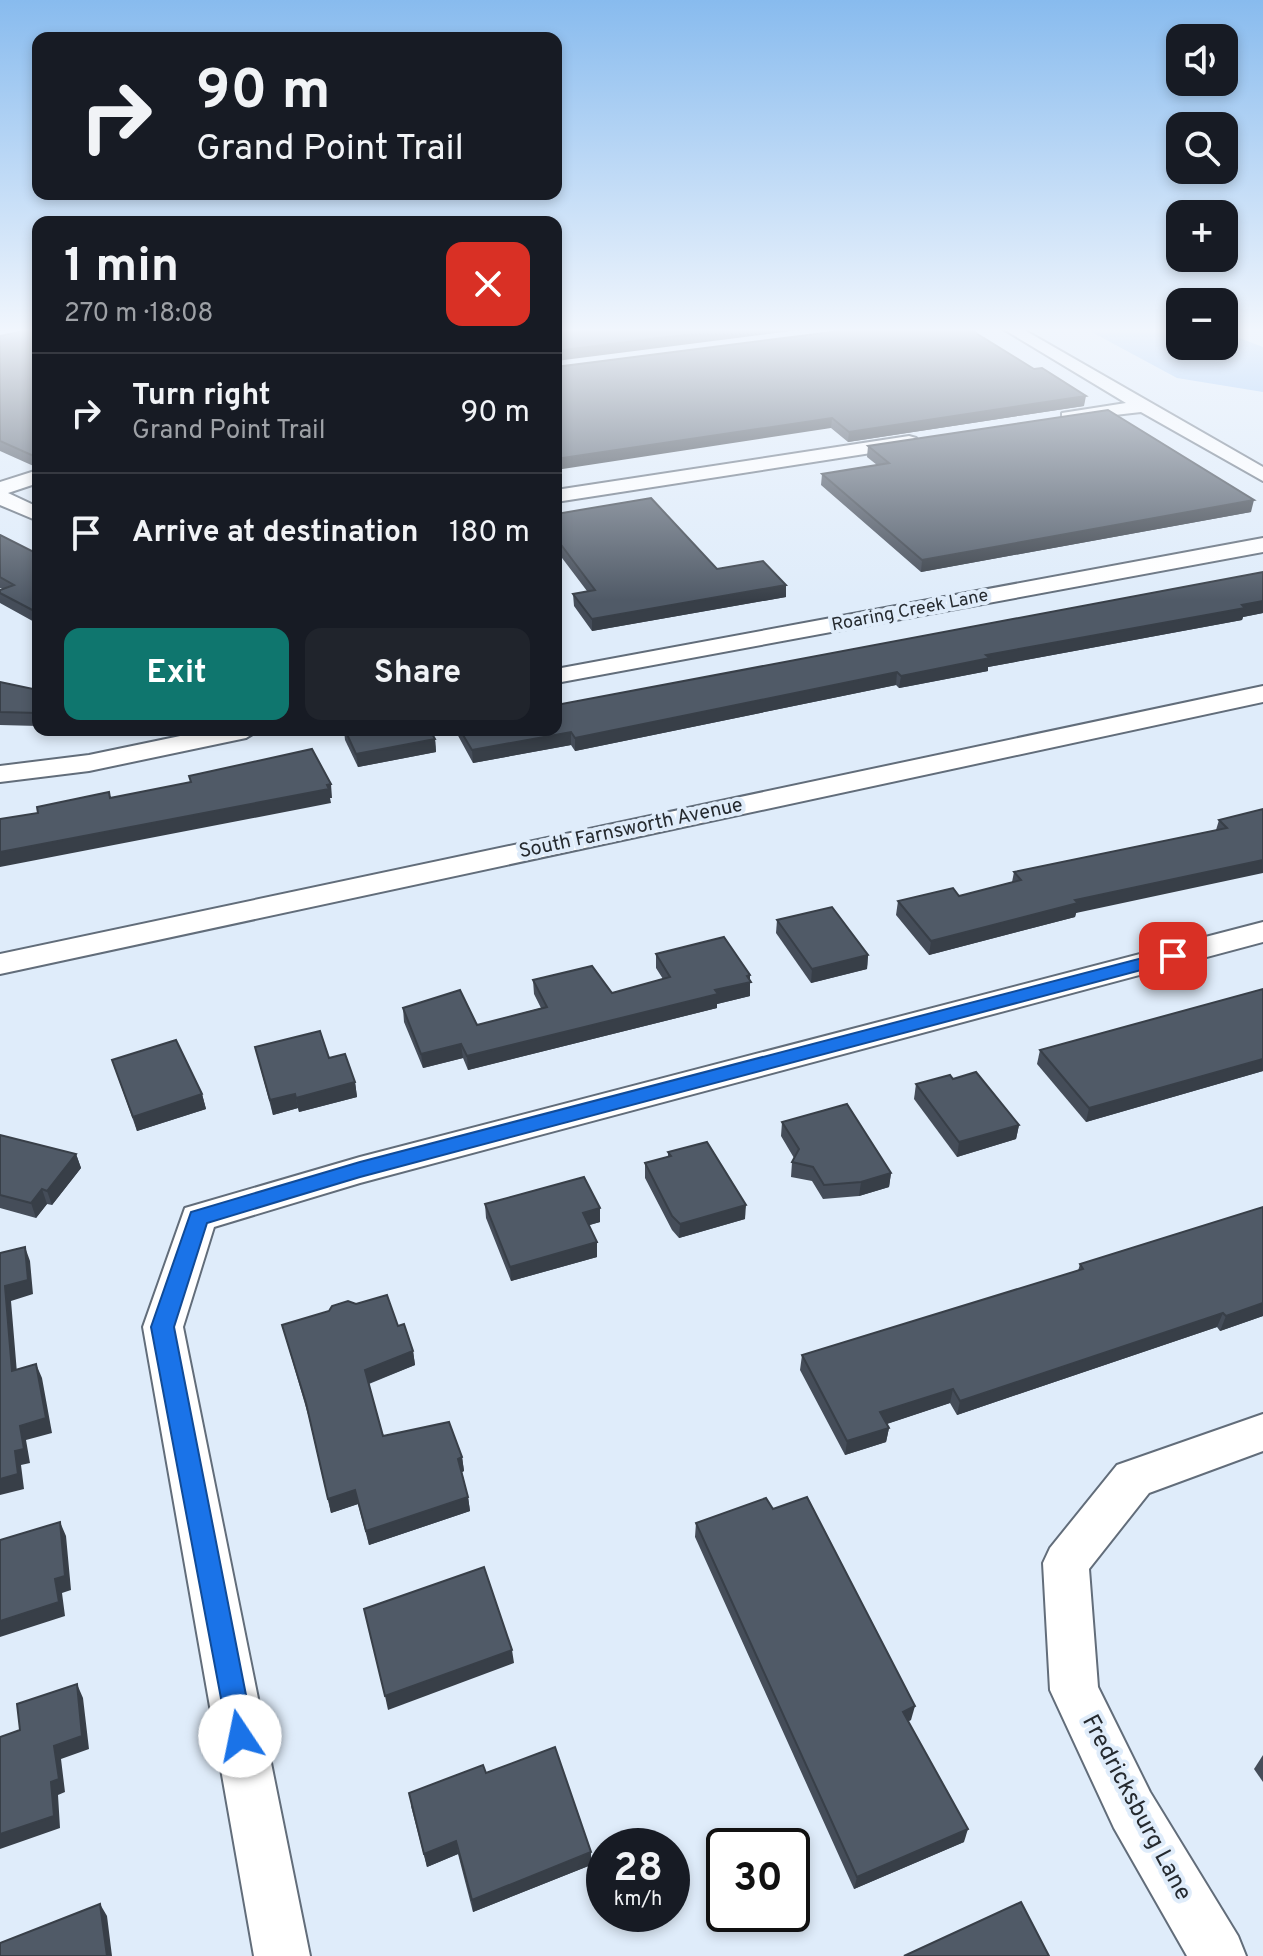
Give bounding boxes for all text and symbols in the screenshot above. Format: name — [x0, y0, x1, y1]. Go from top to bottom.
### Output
map controls — [1166, 24, 1238, 360]
button: sound — [1166, 24, 1238, 96]
text: 90 m — [196, 58, 331, 128]
icon: right — [64, 64, 168, 168]
button: search — [1166, 112, 1238, 184]
text: Grand Point Trail — [196, 127, 464, 173]
button: + — [1166, 200, 1238, 272]
text: 1 min — [64, 238, 179, 298]
button: close — [446, 242, 530, 326]
button: − — [1166, 288, 1238, 360]
text: 270 m · 18:08 — [64, 298, 214, 331]
text: Turn right — [132, 378, 270, 415]
icon: right — [64, 391, 108, 435]
text: 90 m — [461, 395, 530, 432]
text: Grand Point Trail — [132, 415, 326, 448]
icon: arrive — [64, 511, 108, 555]
text: Arrive at destination — [132, 515, 418, 552]
text: 180 m — [449, 515, 530, 552]
street label: Roaring Creek Lane — [830, 585, 990, 637]
button: Exit — [64, 628, 289, 720]
button: Share — [305, 628, 530, 720]
street label: South Farnsworth Avenue — [517, 793, 745, 865]
pin — [1139, 922, 1207, 990]
icon: arrive — [1151, 934, 1195, 978]
position arrow — [198, 1694, 282, 1778]
street label: Fredricksburg Lane — [1074, 1710, 1198, 1906]
speed limit sign: 30 — [706, 1828, 810, 1932]
text: 28 — [613, 1845, 663, 1895]
text: km/h — [614, 1887, 662, 1913]

